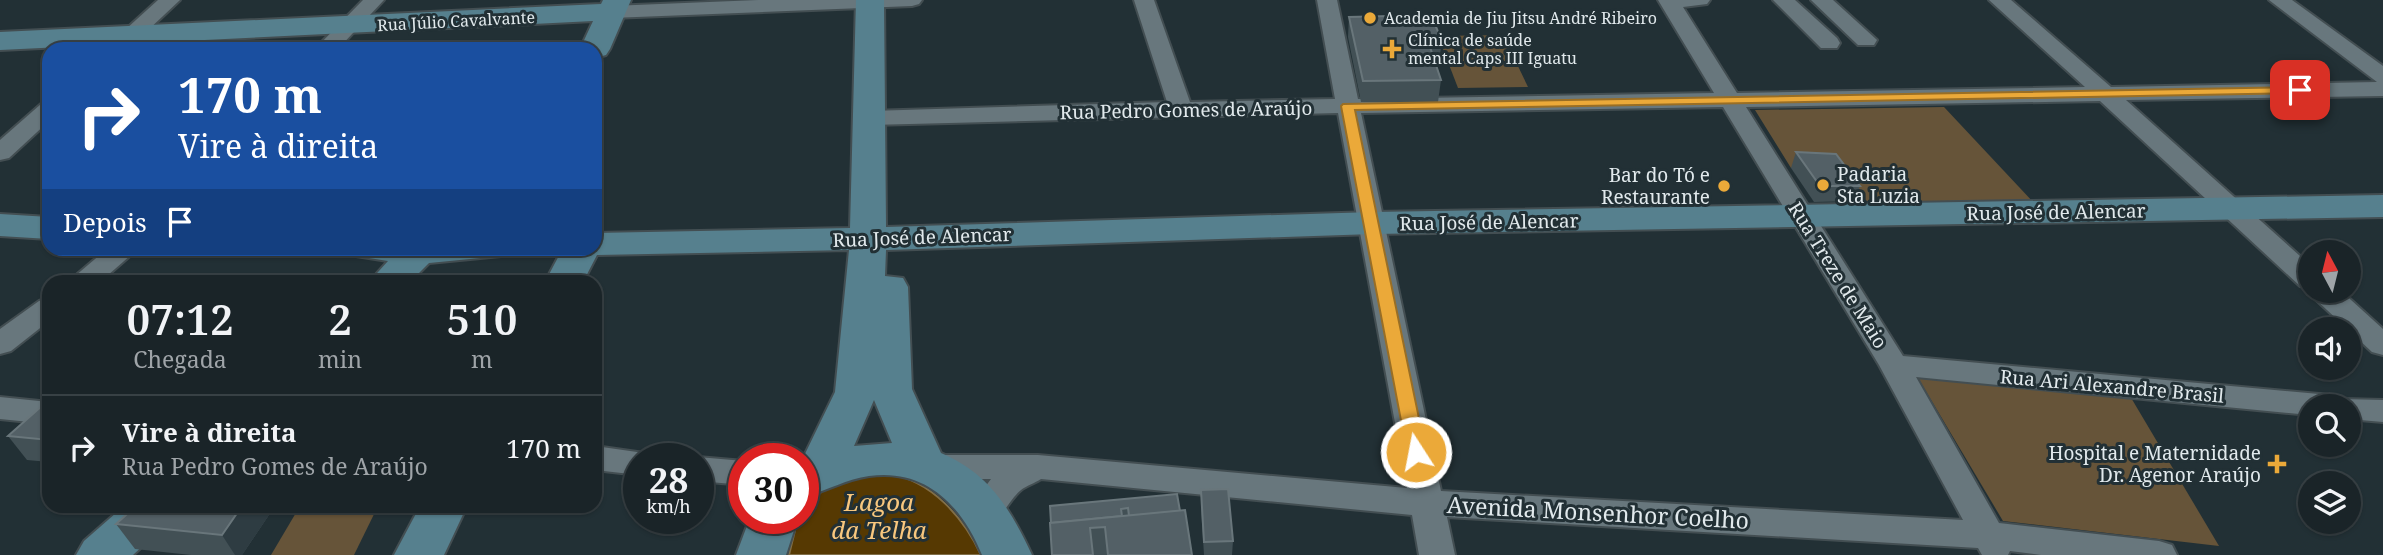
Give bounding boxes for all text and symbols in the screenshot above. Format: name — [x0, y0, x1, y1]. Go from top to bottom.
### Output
street label: Rua Júlio Cavalvante — [377, 6, 535, 36]
place label: Academia de Jiu Jitsu André Ribeiro — [1384, 7, 1657, 29]
marker: Academia de Jiu Jitsu André Ribeiro — [1362, 10, 1378, 26]
place label: Clínica de saúde mental Caps III Iguatu — [1408, 29, 1577, 69]
marker: Clínica de saúde mental Caps III Iguatu — [1382, 39, 1402, 59]
pin — [2270, 60, 2330, 120]
text: 170 m — [178, 61, 322, 127]
icon: right — [63, 70, 154, 161]
icon: arrive — [2281, 71, 2319, 109]
street label: Rua Pedro Gomes de Araújo — [1059, 95, 1313, 125]
text: Vire à direita — [178, 124, 378, 167]
place label: Padaria Sta Luzia — [1837, 161, 1920, 209]
place label: Bar do Tó e Restaurante — [1601, 162, 1710, 210]
marker: Padaria Sta Luzia — [1815, 177, 1831, 193]
marker: Bar do Tó e Restaurante — [1716, 178, 1732, 194]
street label: Rua Treze de Maio — [1782, 197, 1894, 353]
street label: Rua José de Alencar — [1966, 197, 2146, 227]
icon: arrive — [161, 203, 199, 241]
text: Depois — [63, 204, 147, 240]
street label: Rua José de Alencar — [1399, 207, 1579, 237]
street label: Rua José de Alencar — [832, 221, 1012, 253]
north arrow — [2298, 240, 2361, 303]
map controls — [2298, 240, 2361, 534]
text: 07:12 — [127, 290, 234, 347]
text: 2 — [328, 290, 352, 347]
text: 510 — [447, 290, 517, 347]
button: sound — [2298, 317, 2361, 380]
text: Chegada — [133, 343, 227, 375]
text: min — [318, 343, 362, 375]
text: m — [471, 343, 493, 375]
street label: Rua Ari Alexandre Brasil — [1999, 363, 2225, 409]
button: search — [2298, 394, 2361, 457]
text: Vire à direita — [122, 414, 297, 450]
position arrow — [1379, 415, 1453, 489]
icon: right — [63, 429, 101, 467]
text: 170 m — [506, 430, 581, 466]
place label: Hospital e Maternidade Dr. Agenor Araújo — [2048, 440, 2261, 488]
speed limit sign: 30 — [728, 443, 819, 534]
text: Rua Pedro Gomes de Araújo — [122, 450, 428, 482]
marker: Hospital e Maternidade Dr. Agenor Araújo — [2267, 454, 2287, 474]
text: 28 — [649, 456, 688, 503]
button: layers — [2298, 471, 2361, 534]
water label: Lagoa da Telha — [831, 485, 927, 546]
street label: Avenida Monsenhor Coelho — [1446, 488, 1750, 536]
text: km/h — [646, 494, 691, 518]

